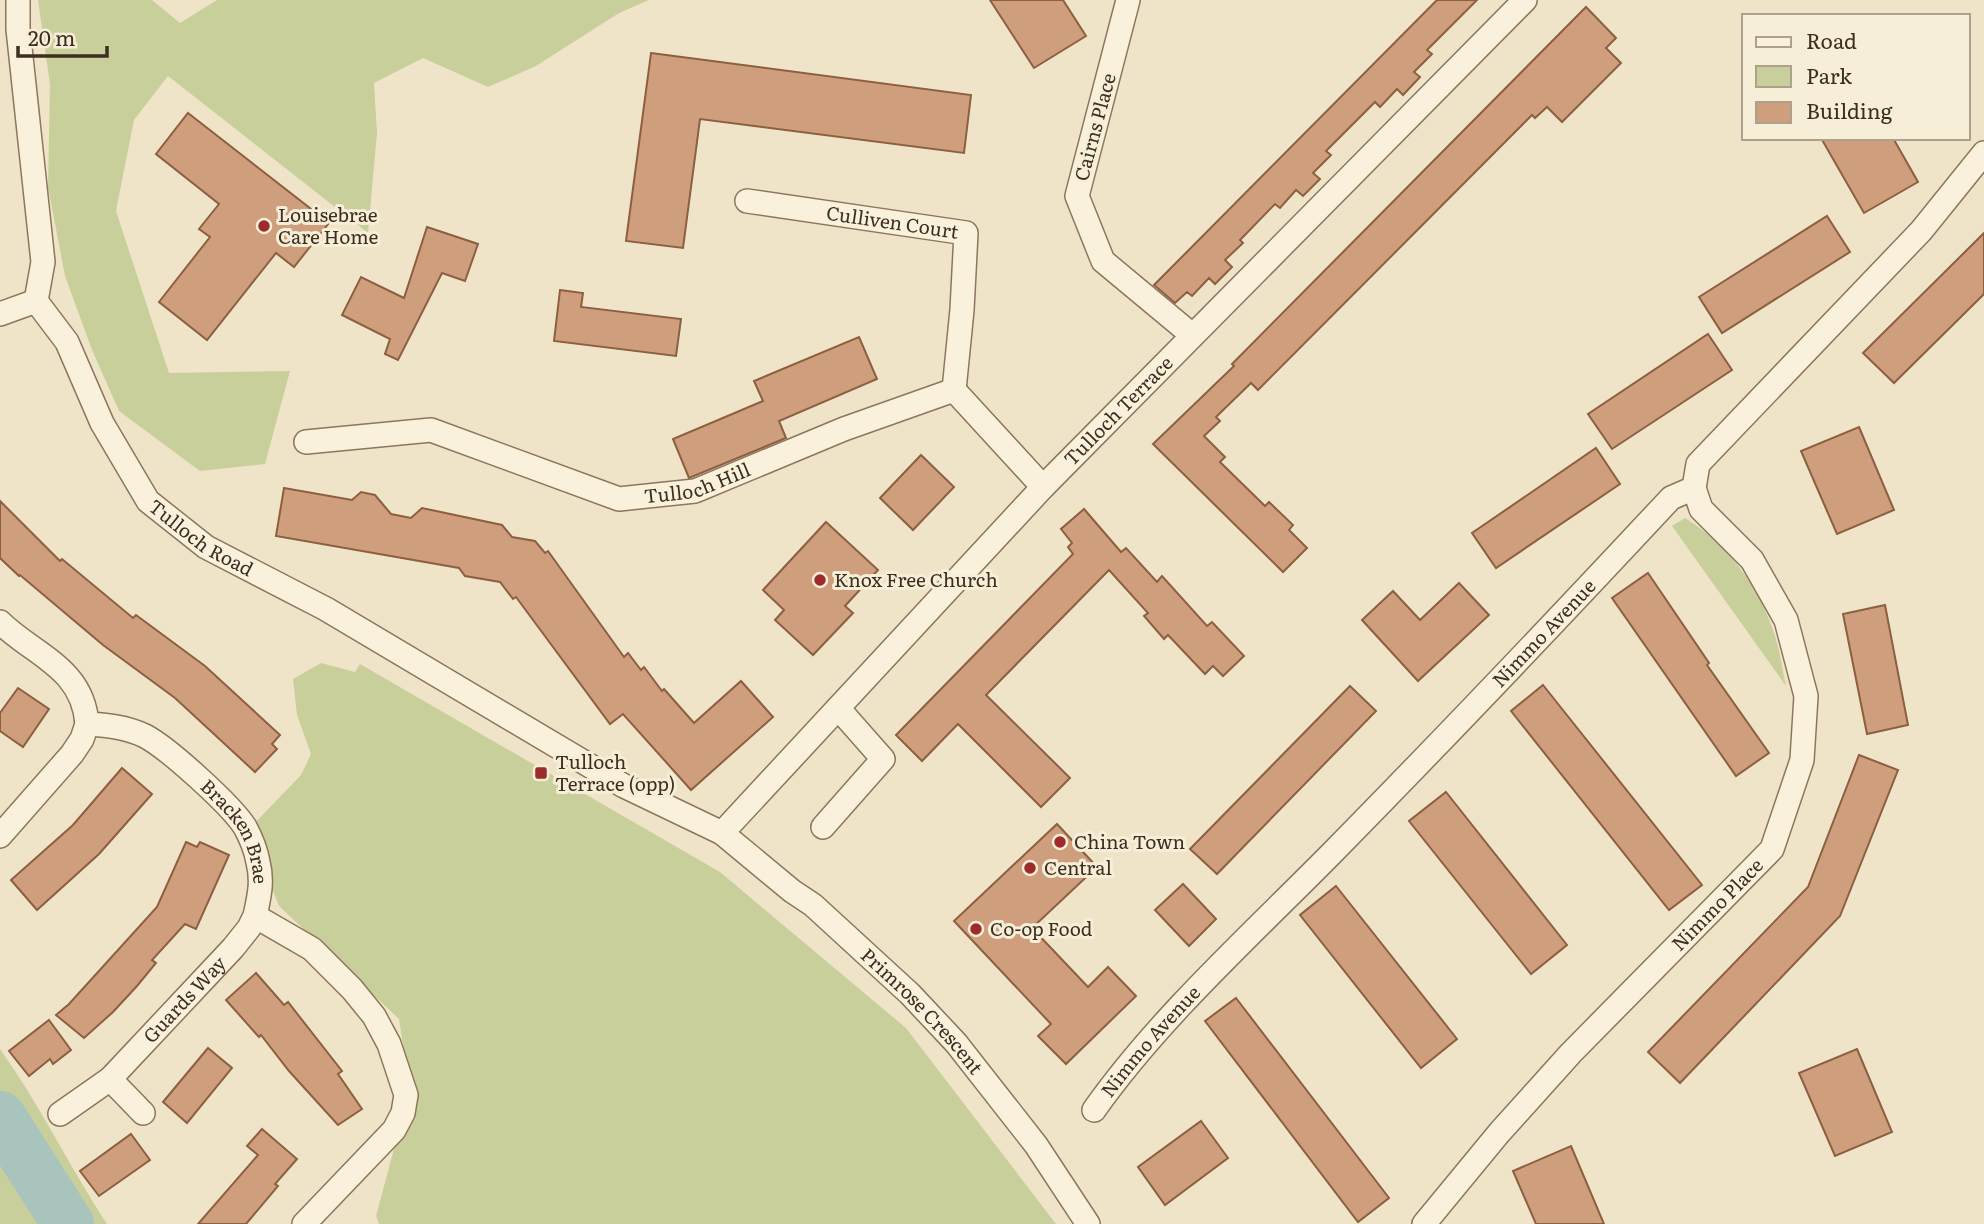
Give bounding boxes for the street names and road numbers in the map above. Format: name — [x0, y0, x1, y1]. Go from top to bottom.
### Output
street label: Cairns Place — [1066, 70, 1122, 184]
street label: Culliven Court — [825, 198, 961, 245]
street label: Tulloch Terrace — [1057, 349, 1179, 472]
street label: Tulloch Hill — [642, 455, 754, 509]
street label: Tulloch Road — [143, 492, 259, 582]
street label: Nimmo Avenue — [1485, 572, 1601, 693]
street label: Bracken Brae — [195, 772, 275, 884]
street label: Nimmo Place — [1664, 851, 1769, 957]
street label: Primrose Crescent — [855, 941, 991, 1080]
street label: Guards Way — [136, 949, 232, 1049]
street label: Nimmo Avenue — [1093, 978, 1206, 1103]

